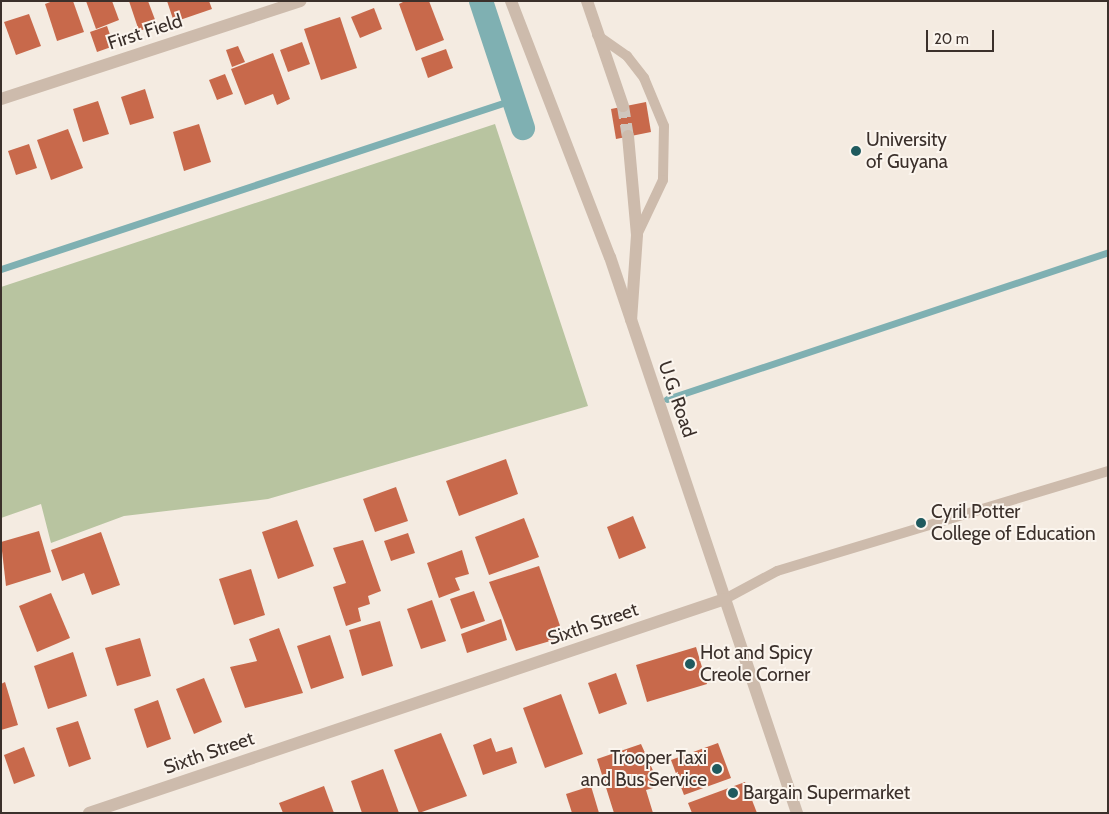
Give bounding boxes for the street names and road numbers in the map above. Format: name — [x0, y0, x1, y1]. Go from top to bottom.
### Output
street label: First Field — [105, 9, 185, 55]
street label: U.G. Road — [653, 358, 701, 440]
street label: Sixth Street — [545, 598, 641, 650]
street label: Sixth Street — [161, 727, 257, 779]

